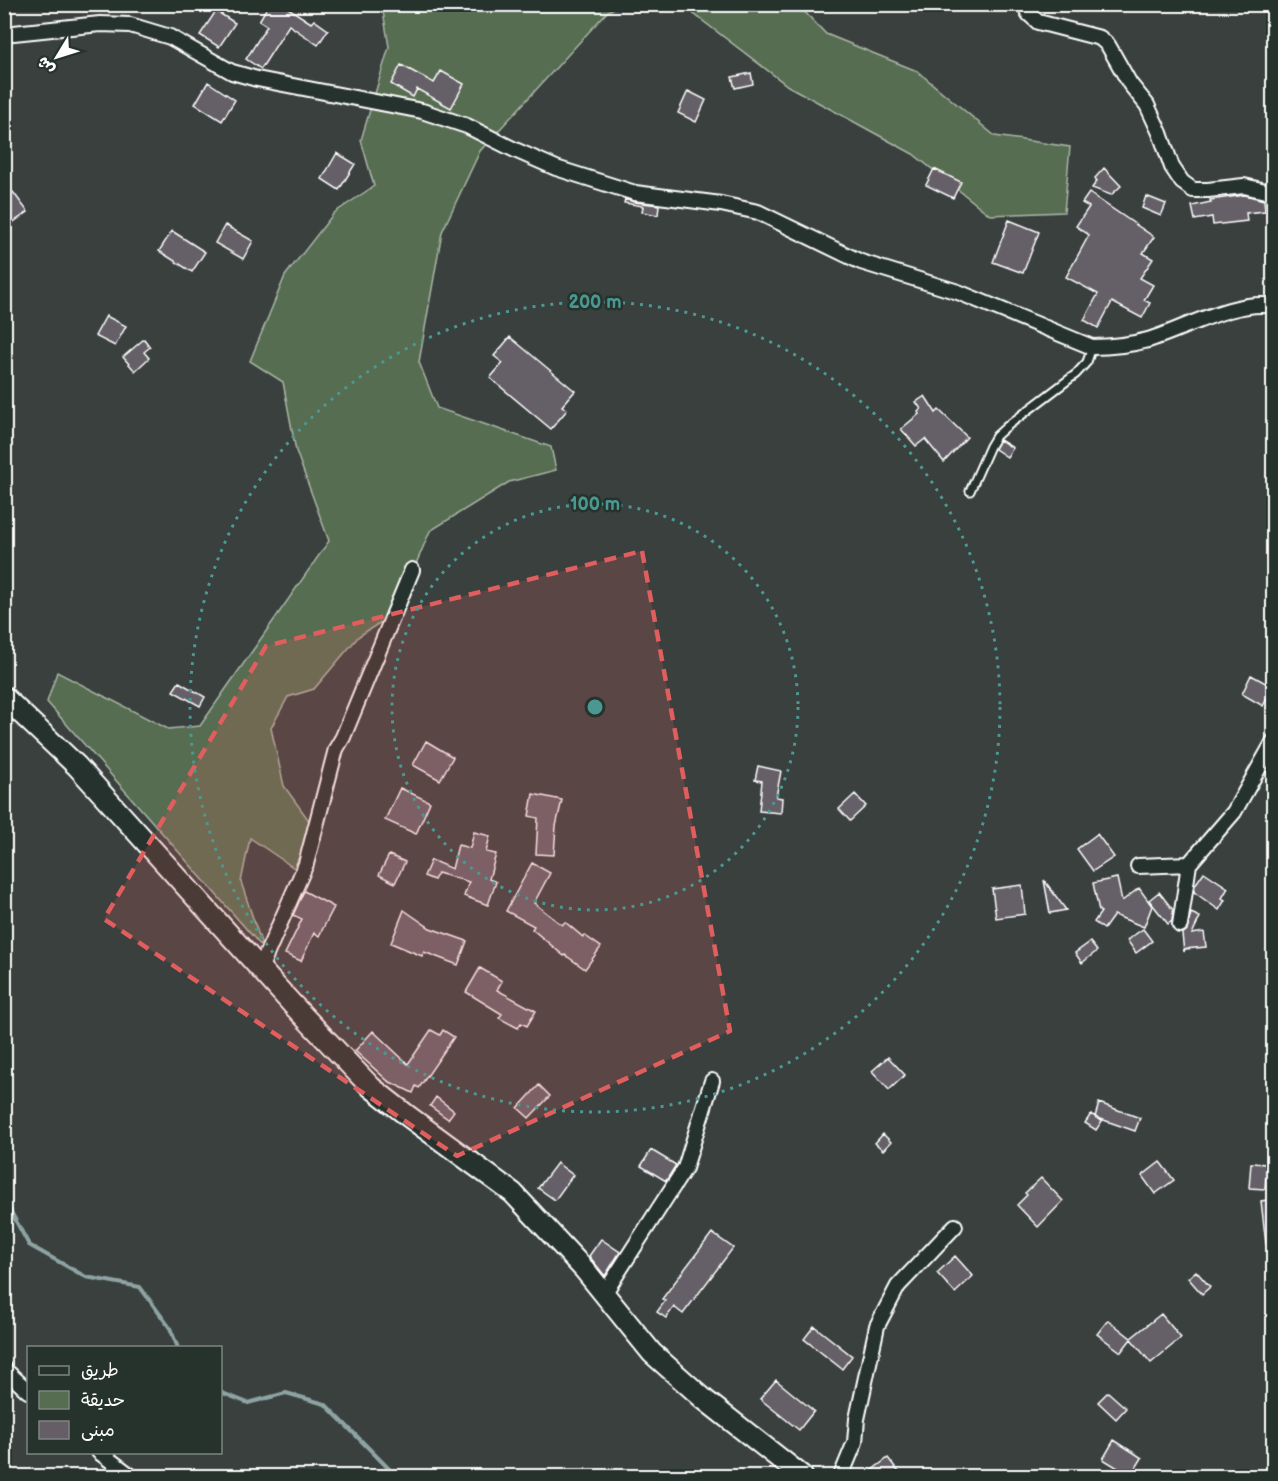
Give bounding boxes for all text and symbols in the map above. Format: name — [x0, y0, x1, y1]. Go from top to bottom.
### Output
north arrow — [27, 27, 87, 87]
text: ش — [33, 53, 59, 78]
text: 200 m — [568, 292, 622, 313]
text: 100 m — [570, 494, 620, 515]
centre of rings — [585, 697, 605, 717]
legend — [27, 1346, 222, 1454]
text: طريق — [81, 1360, 119, 1381]
text: حديقة — [81, 1390, 125, 1411]
text: مبنى — [81, 1420, 115, 1441]

